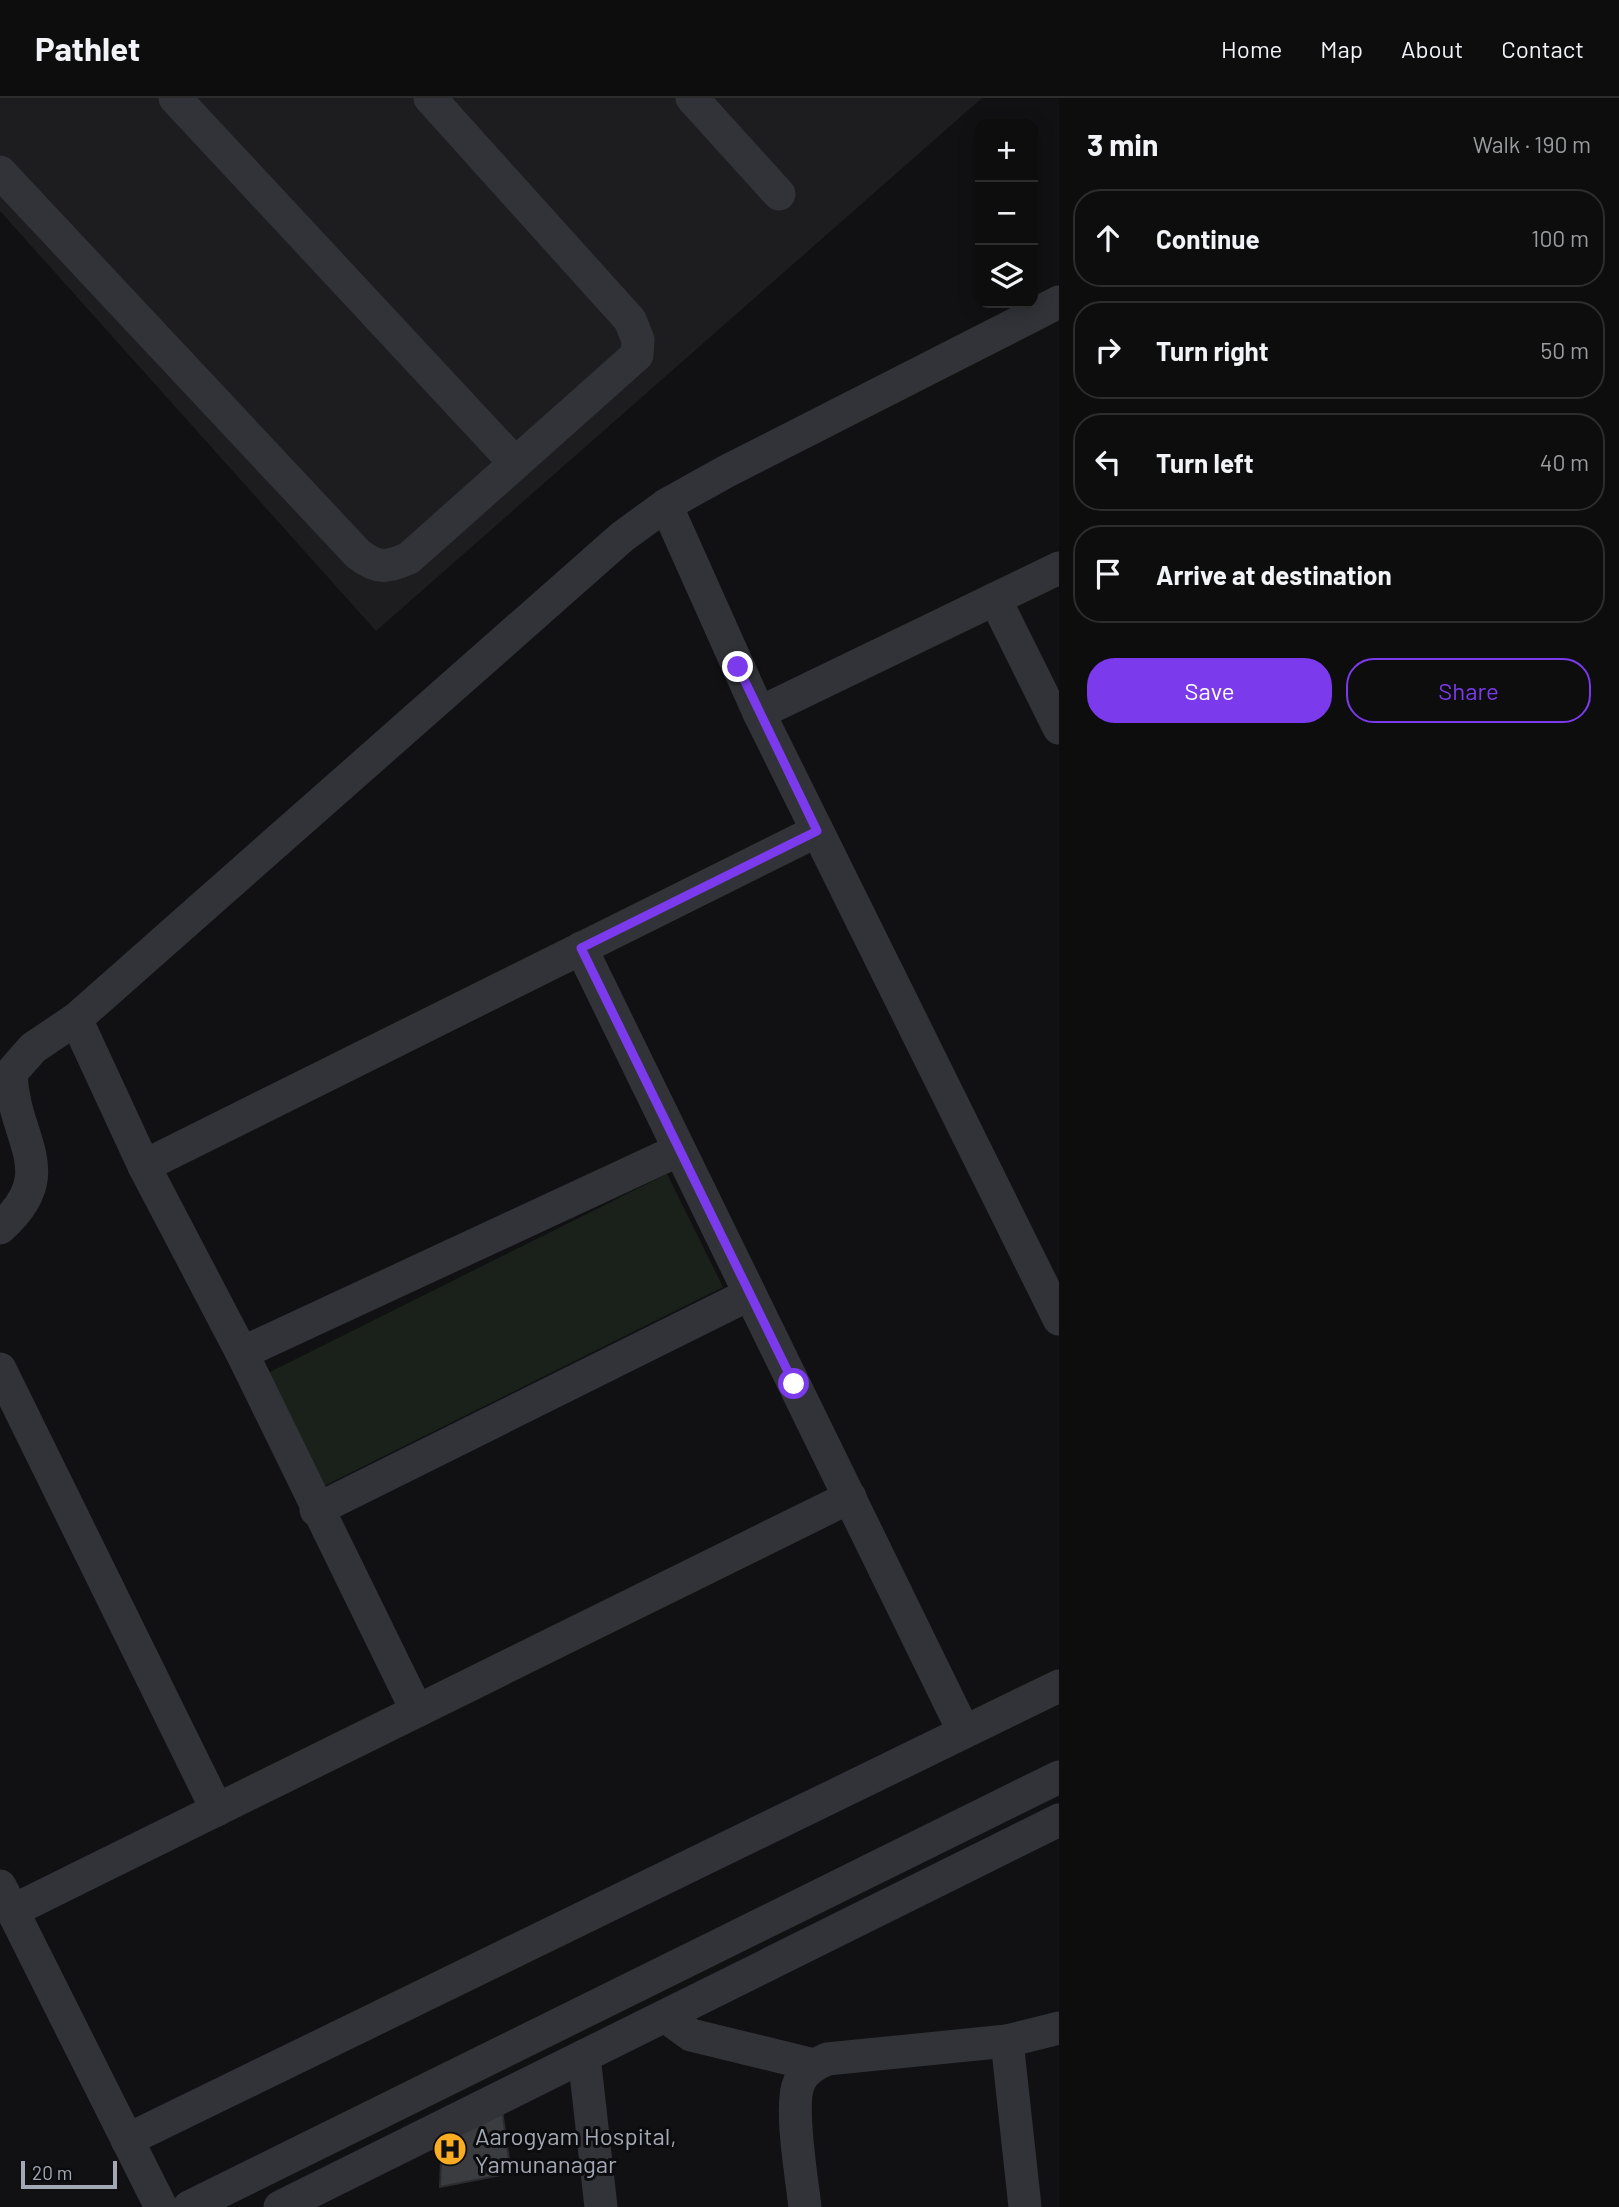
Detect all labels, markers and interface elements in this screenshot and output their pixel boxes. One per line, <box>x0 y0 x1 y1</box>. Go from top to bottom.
text: Pathlet <box>35 28 140 68</box>
text: Home <box>1221 34 1282 63</box>
text: Map <box>1320 34 1363 63</box>
text: About <box>1401 34 1463 63</box>
text: Contact <box>1501 34 1584 63</box>
map controls <box>975 119 1038 308</box>
button: + <box>975 119 1038 182</box>
text: 3 min <box>1087 126 1158 162</box>
text: Walk · 190 m <box>1473 130 1591 158</box>
button: − <box>975 182 1038 245</box>
icon: ahead <box>1089 219 1127 257</box>
text: Continue <box>1156 223 1260 254</box>
text: 100 m <box>1531 224 1589 252</box>
button: layers <box>975 245 1038 308</box>
icon: right <box>1089 331 1127 369</box>
text: Turn right <box>1156 335 1269 366</box>
text: 50 m <box>1541 336 1589 364</box>
icon: left <box>1089 443 1127 481</box>
text: Turn left <box>1156 447 1254 478</box>
text: 40 m <box>1540 448 1589 476</box>
icon: arrive <box>1089 555 1127 593</box>
text: Arrive at destination <box>1156 559 1392 590</box>
route end <box>722 651 753 682</box>
button: Save <box>1087 658 1332 723</box>
button: Share <box>1346 658 1591 723</box>
route start <box>778 1368 809 1399</box>
place label: Aarogyam Hospital, Yamunanagar <box>475 2121 677 2178</box>
hospital icon: Aarogyam Hospital, Yamunanagar <box>431 2130 469 2168</box>
scale bar <box>21 2158 117 2190</box>
text: 20 m <box>32 2161 72 2184</box>

